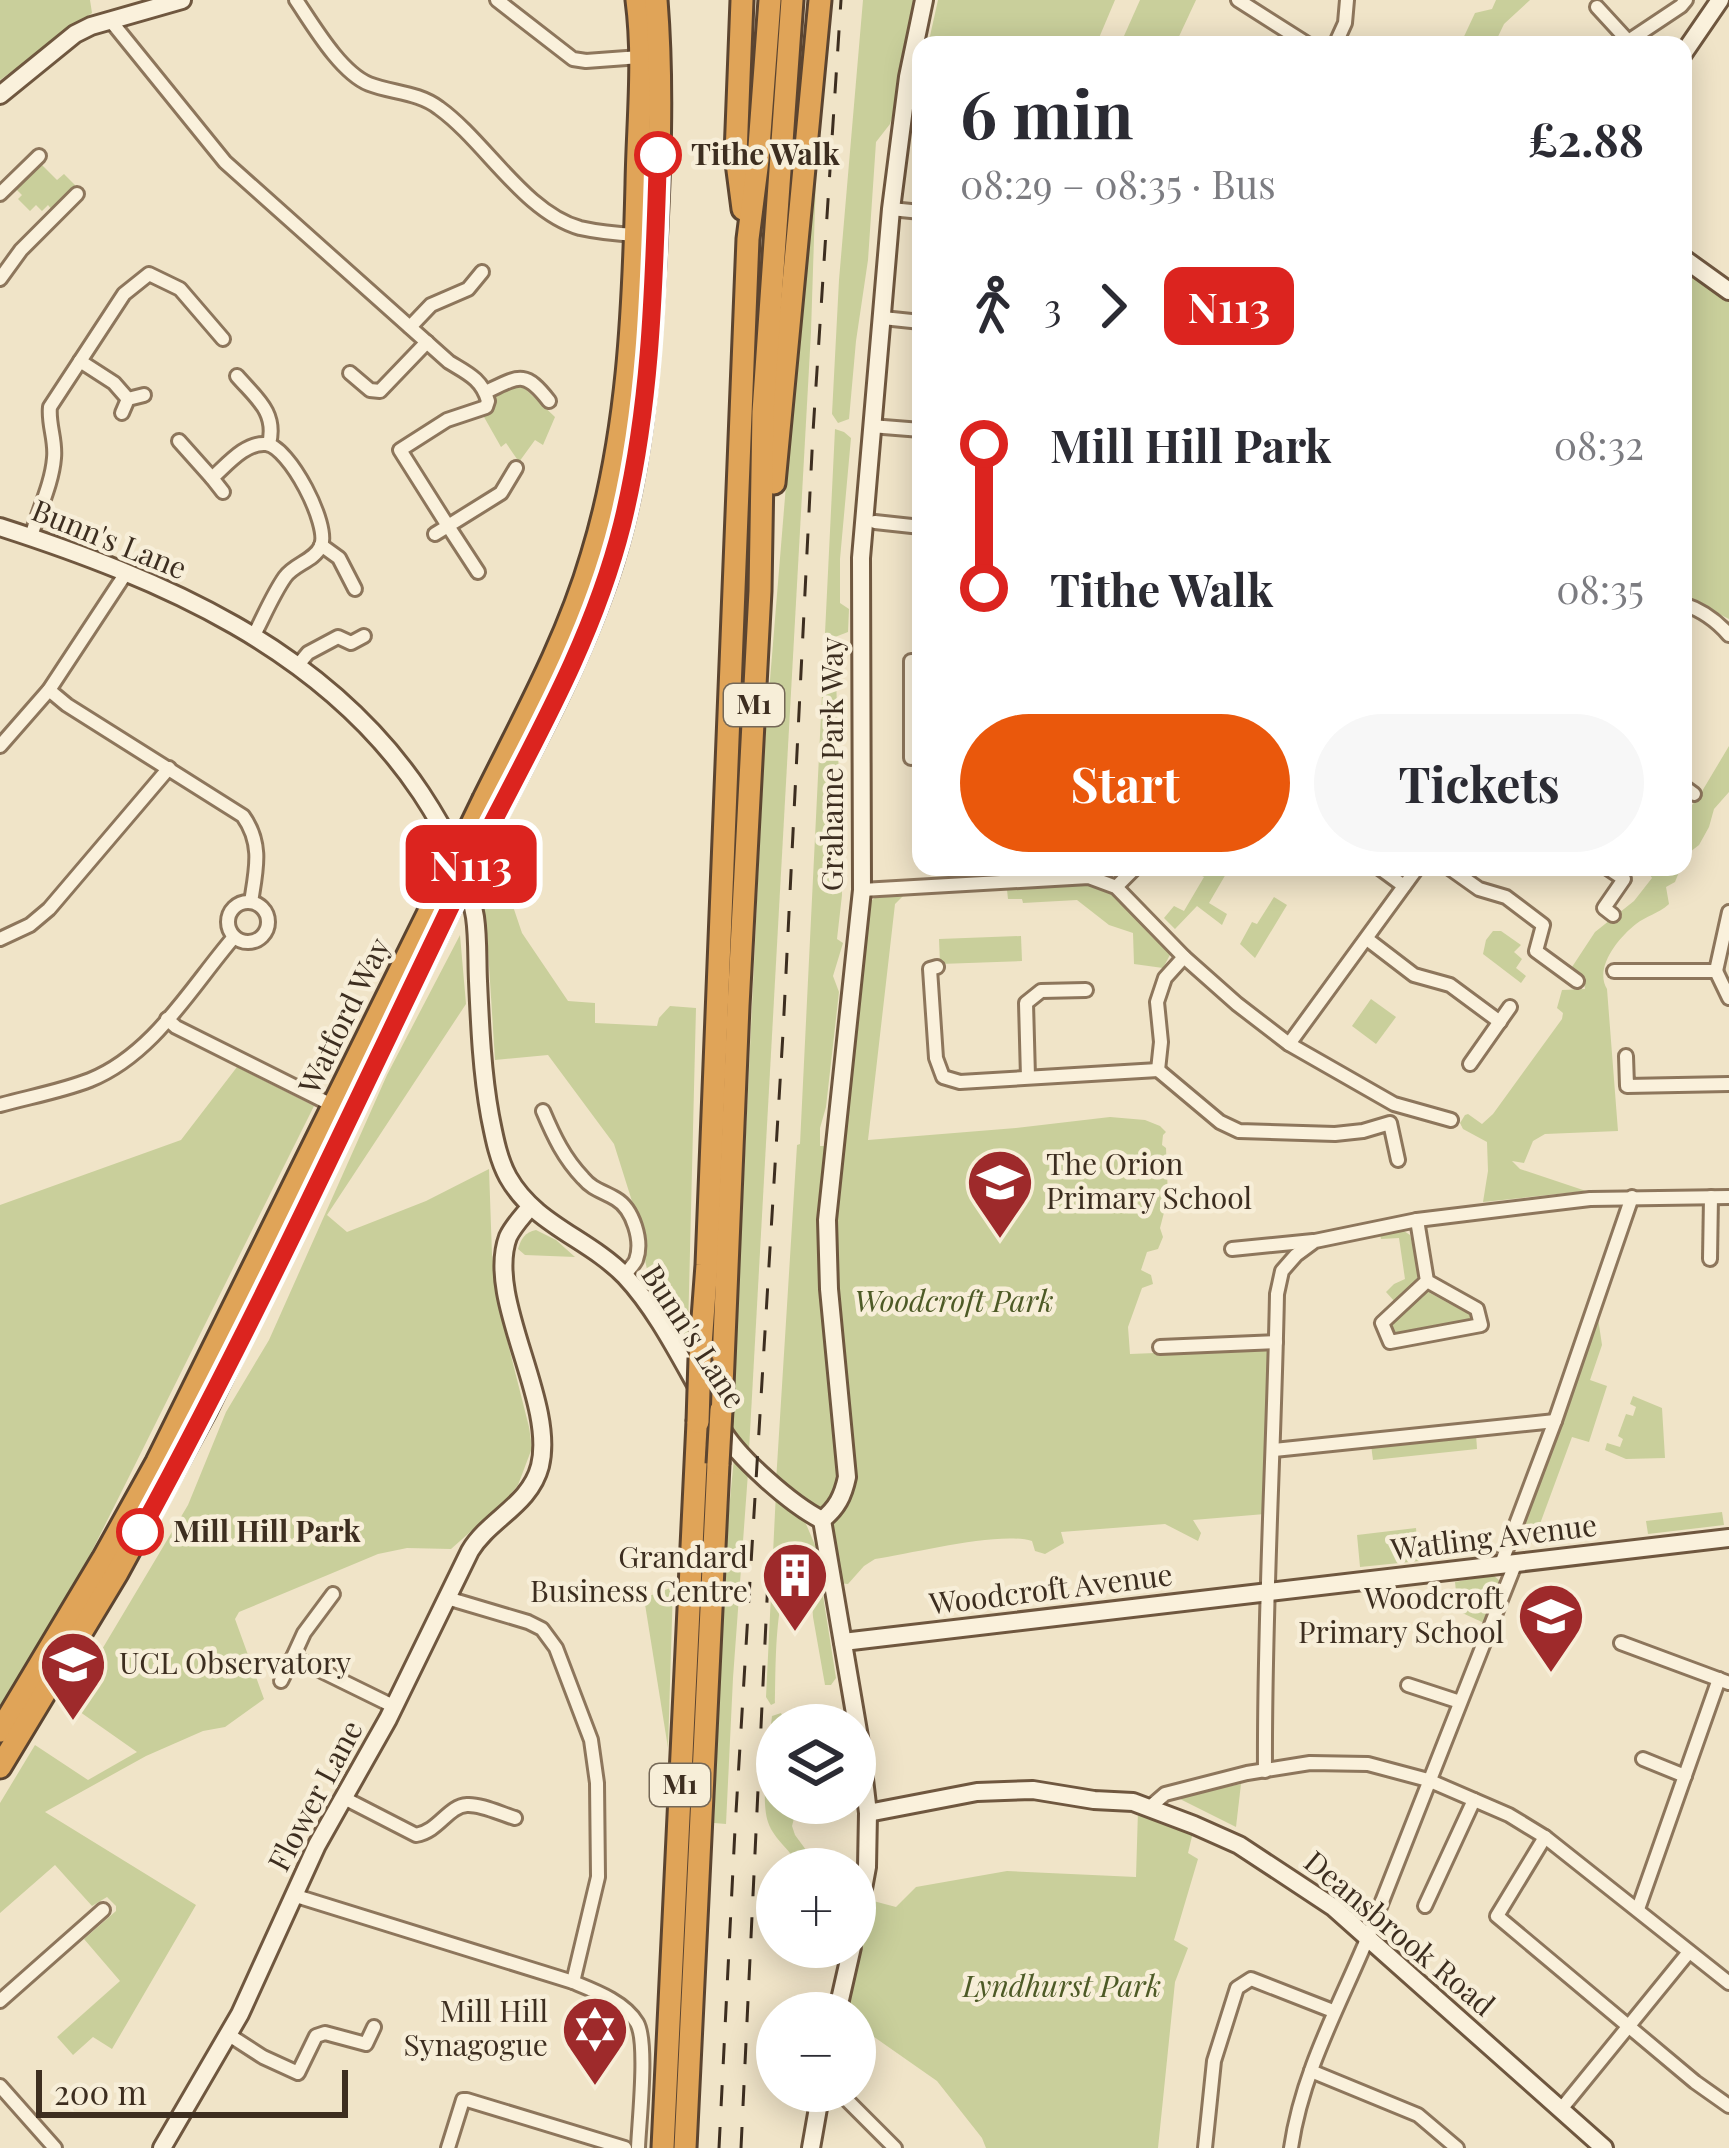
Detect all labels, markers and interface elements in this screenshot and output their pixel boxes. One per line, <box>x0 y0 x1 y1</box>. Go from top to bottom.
text: 6 min <box>960 68 1133 156</box>
text: £2.88 <box>1528 108 1644 168</box>
marker: Tithe Walk <box>636 133 680 177</box>
place label: Tithe Walk <box>691 133 840 173</box>
text: 08:29 – 08:35 · Bus <box>960 157 1276 209</box>
icon: walk <box>960 273 1026 339</box>
icon: forward <box>1080 273 1146 339</box>
text: N113 <box>1188 278 1270 334</box>
text: 3 <box>1044 280 1062 332</box>
text: Mill Hill Park <box>1050 414 1331 474</box>
text: 08:32 <box>1554 418 1644 470</box>
street label: Bunn's Lane <box>26 489 193 587</box>
text: Tithe Walk <box>1050 558 1273 618</box>
text: 08:35 <box>1556 562 1644 614</box>
street label: Grahame Park Way <box>811 637 851 891</box>
road number: M1 <box>724 684 784 726</box>
button: Start <box>960 714 1290 852</box>
button: Tickets <box>1314 714 1644 852</box>
line badge: N113 <box>387 825 555 903</box>
text: N113 <box>430 836 512 892</box>
street label: Watford Way <box>288 930 398 1101</box>
place label: The Orion Primary School <box>1046 1143 1252 1217</box>
school or university icon: The Orion Primary School <box>965 1147 1035 1241</box>
street label: Bunn's Lane <box>633 1256 756 1415</box>
park label: Woodcroft Park <box>854 1280 1054 1320</box>
street label: Watling Avenue <box>1387 1504 1599 1569</box>
marker: Mill Hill Park <box>118 1510 162 1554</box>
place label: Mill Hill Park <box>173 1510 361 1550</box>
place label: Grandard Business Centre <box>530 1536 748 1610</box>
building icon: Grandard Business Centre <box>760 1540 830 1634</box>
street label: Woodcroft Avenue <box>926 1553 1175 1623</box>
place label: Woodcroft Primary School <box>1298 1577 1504 1651</box>
school or university icon: Woodcroft Primary School <box>1516 1581 1586 1675</box>
school or university icon: UCL Observatory <box>38 1629 108 1723</box>
place label: UCL Observatory <box>119 1642 351 1682</box>
map controls <box>756 1704 876 2112</box>
button: layers <box>756 1704 876 1824</box>
street label: Flower Lane <box>258 1713 371 1877</box>
road number: M1 <box>650 1764 710 1806</box>
street label: Deansbrook Road <box>1297 1841 1504 2024</box>
button: + <box>756 1848 876 1968</box>
park label: Lyndhurst Park <box>961 1965 1161 2005</box>
place label: Mill Hill Synagogue <box>403 1990 548 2064</box>
button: − <box>756 1992 876 2112</box>
synagogue icon: Mill Hill Synagogue <box>560 1994 630 2088</box>
scale bar <box>36 2064 348 2117</box>
text: 200 m <box>54 2069 147 2113</box>

